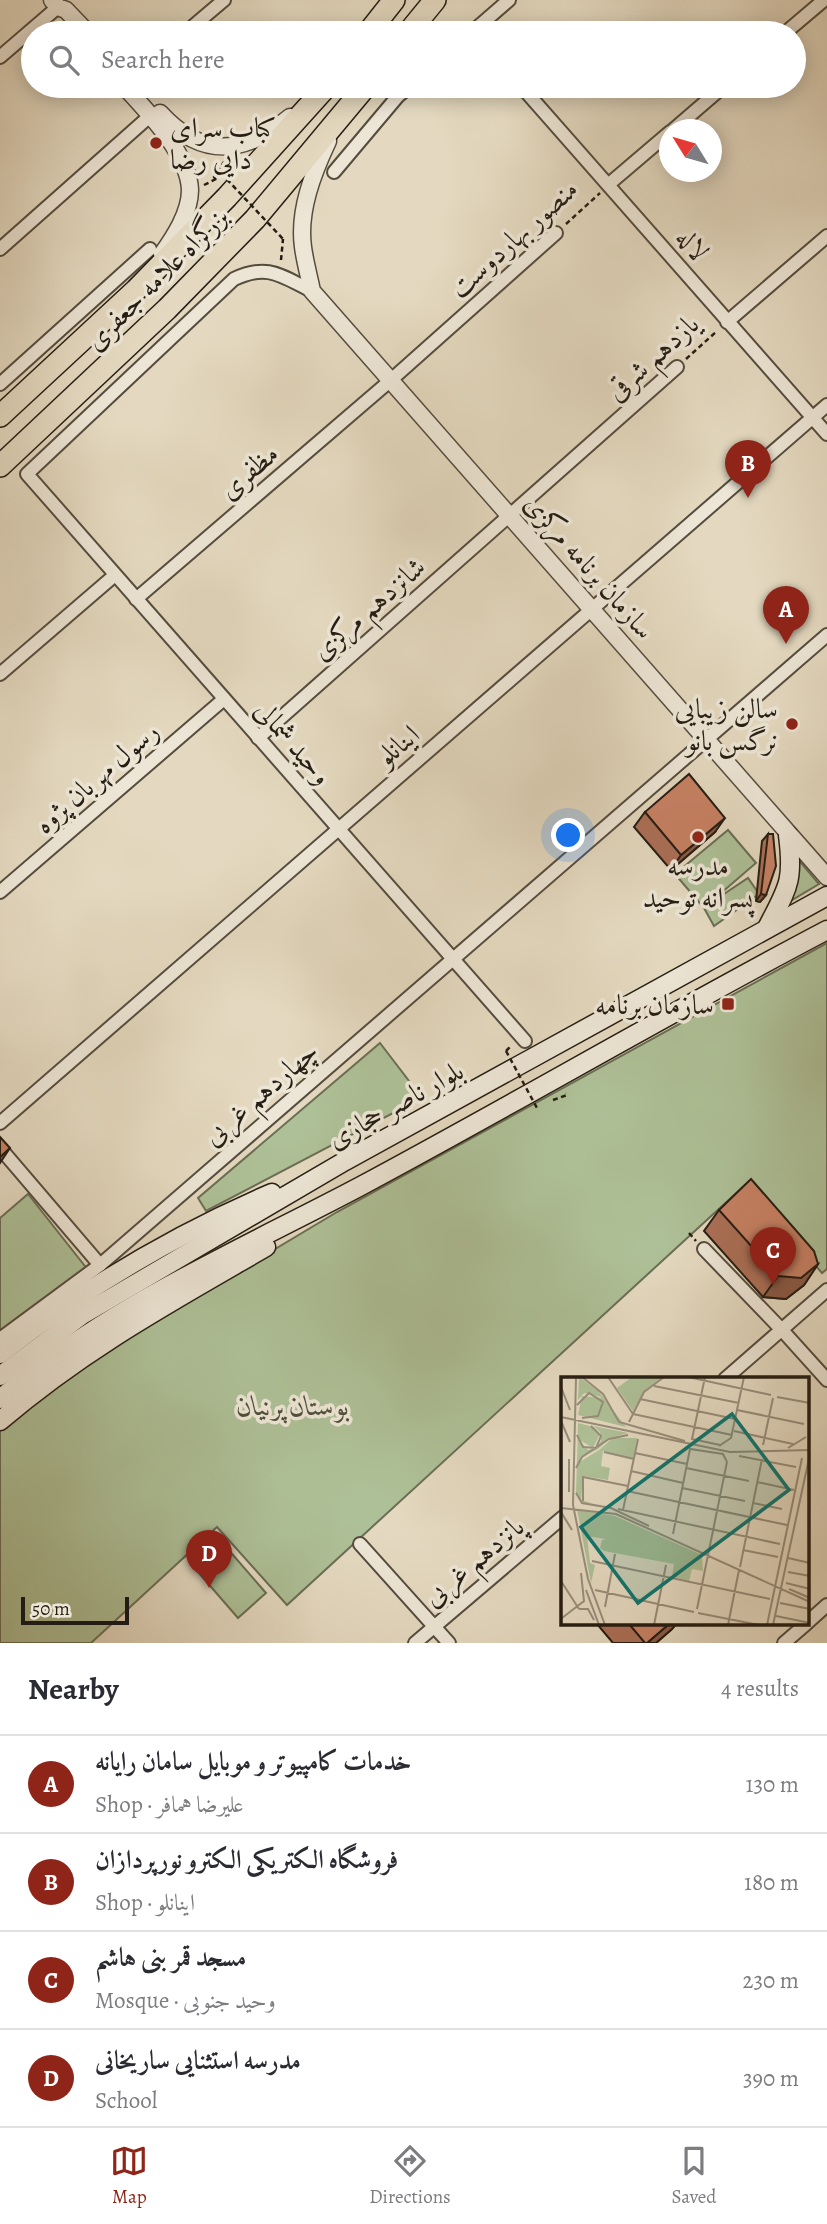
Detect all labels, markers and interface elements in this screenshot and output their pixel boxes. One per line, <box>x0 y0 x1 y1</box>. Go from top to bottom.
search box <box>21 21 806 98</box>
icon: search <box>45 41 83 79</box>
text: Search here <box>101 42 225 77</box>
place label: کباب سرای دایی رضا <box>170 109 276 179</box>
north arrow <box>659 119 722 182</box>
marker: کباب سرای دایی رضا <box>148 135 164 151</box>
street label: منصور بهاردوست <box>441 171 586 307</box>
street label: بزرگراه علامه جعفری <box>76 198 237 359</box>
street label: لاله <box>667 220 717 270</box>
street label: یازدهم شرقی <box>598 305 713 415</box>
street label: مظفری <box>211 435 287 508</box>
pin: B <box>725 440 771 498</box>
street label: سازمان برنامه مرکزی <box>515 486 663 648</box>
street label: شانزدهم مرکزی <box>303 549 439 674</box>
pin: A <box>763 586 809 644</box>
place label: سالن زیبایی نرگس بانو <box>675 690 778 760</box>
street label: وحید شمالی <box>246 692 341 793</box>
street label: رسول مهربان پژوه <box>26 713 167 843</box>
street label: اینانلو <box>365 716 428 777</box>
marker: سالن زیبایی نرگس بانو <box>784 716 800 732</box>
your location <box>551 818 585 852</box>
marker: مدرسه پسرانه توحید <box>690 829 706 845</box>
place label: مدرسه پسرانه توحید <box>643 847 755 918</box>
place label: سازمان برنامه <box>595 986 714 1024</box>
marker: سازمان برنامه <box>720 996 736 1012</box>
street label: چهاردهم غربی <box>195 1033 331 1160</box>
street label: بلوار ناصر حجازی <box>320 1052 471 1158</box>
pin: C <box>750 1227 796 1285</box>
inset map <box>561 1377 810 1626</box>
park label: بوستان پرنیان <box>237 1387 349 1425</box>
street label: پانزدهم غربی <box>415 1507 538 1621</box>
pin: D <box>186 1530 232 1588</box>
scale bar <box>21 1594 130 1626</box>
text: 50 m <box>32 1596 70 1622</box>
text: Nearby <box>28 1669 119 1709</box>
text: 4 results <box>721 1673 799 1704</box>
text: خدمات کامپیوتر و موبایل سامان رایانه <box>95 1744 411 1779</box>
text: A <box>44 1769 58 1800</box>
text: 130 m <box>746 1769 799 1800</box>
text: Shop · علیرضا همافر <box>95 1789 244 1820</box>
text: فروشگاه الکتریکی الکترو نورپردازان <box>95 1842 398 1877</box>
text: B <box>44 1867 58 1898</box>
text: 180 m <box>744 1867 799 1898</box>
text: Shop · اینانلو <box>95 1887 195 1918</box>
text: مسجد قمر بنی هاشم <box>95 1940 246 1975</box>
text: C <box>44 1965 58 1996</box>
text: 230 m <box>743 1965 799 1996</box>
text: Mosque · وحید جنوبی <box>95 1985 276 2016</box>
text: مدرسه استثنایی ساریخانی <box>95 2043 301 2078</box>
text: D <box>43 2063 59 2094</box>
text: 390 m <box>743 2063 799 2094</box>
text: School <box>95 2085 157 2116</box>
tab: Map <box>110 2142 148 2210</box>
tab: Directions <box>369 2142 451 2210</box>
tab: Saved <box>672 2142 717 2210</box>

